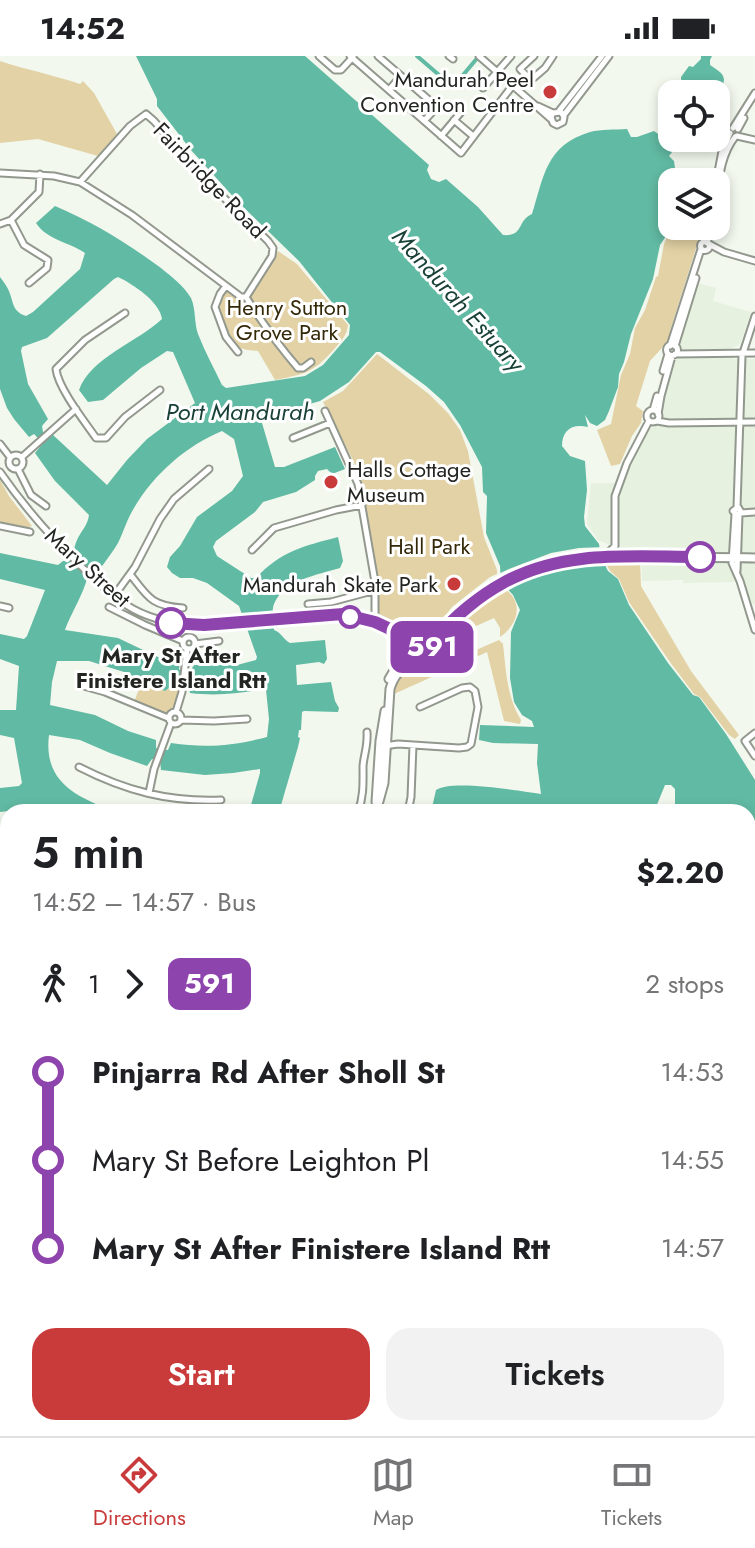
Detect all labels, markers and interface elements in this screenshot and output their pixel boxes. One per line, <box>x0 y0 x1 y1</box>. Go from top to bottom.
text: 14:52 <box>40 7 125 50</box>
place label: Mandurah Peel Convention Centre <box>360 63 534 120</box>
map controls <box>658 80 730 240</box>
button: locate <box>658 80 730 152</box>
marker: Mandurah Peel Convention Centre <box>541 83 559 101</box>
street label: Fairbridge Road <box>146 115 274 245</box>
button: layers <box>658 168 730 240</box>
water label: Mandurah Estuary <box>384 220 534 381</box>
park label: Henry Sutton Grove Park <box>227 291 347 348</box>
water label: Port Mandurah <box>166 394 314 429</box>
place label: Halls Cottage Museum <box>347 453 471 510</box>
marker: Halls Cottage Museum <box>322 473 340 491</box>
street label: Mary Street <box>38 520 138 615</box>
park label: Hall Park <box>388 530 470 562</box>
unlabelled marker <box>685 542 715 572</box>
place label: Mandurah Skate Park <box>243 568 438 600</box>
marker: Mandurah Skate Park <box>445 575 463 593</box>
unlabelled marker <box>339 606 361 628</box>
marker: Mary St After Finistere Island Rtt <box>156 608 186 638</box>
line badge: 591 <box>386 621 478 673</box>
text: 591 <box>406 626 458 667</box>
place label: Mary St After Finistere Island Rtt <box>76 639 266 696</box>
text: 5 min <box>32 821 145 885</box>
text: $2.20 <box>636 851 724 894</box>
text: 14:52 – 14:57 · Bus <box>32 883 256 921</box>
icon: walk <box>32 962 76 1006</box>
icon: forward <box>112 962 156 1006</box>
text: 591 <box>184 963 235 1004</box>
text: 1 <box>88 965 100 1003</box>
text: 2 stops <box>645 965 724 1003</box>
text: Pinjarra Rd After Sholl St <box>92 1051 445 1094</box>
text: 14:53 <box>660 1053 724 1091</box>
text: Mary St Before Leighton Pl <box>92 1139 429 1182</box>
text: 14:55 <box>660 1141 724 1179</box>
text: Mary St After Finistere Island Rtt <box>92 1227 550 1270</box>
text: 14:57 <box>661 1229 724 1267</box>
button: Start <box>32 1328 370 1420</box>
button: Tickets <box>386 1328 724 1420</box>
tab: Directions <box>93 1453 186 1533</box>
tab: Map <box>371 1453 415 1533</box>
tab: Tickets <box>601 1453 662 1533</box>

